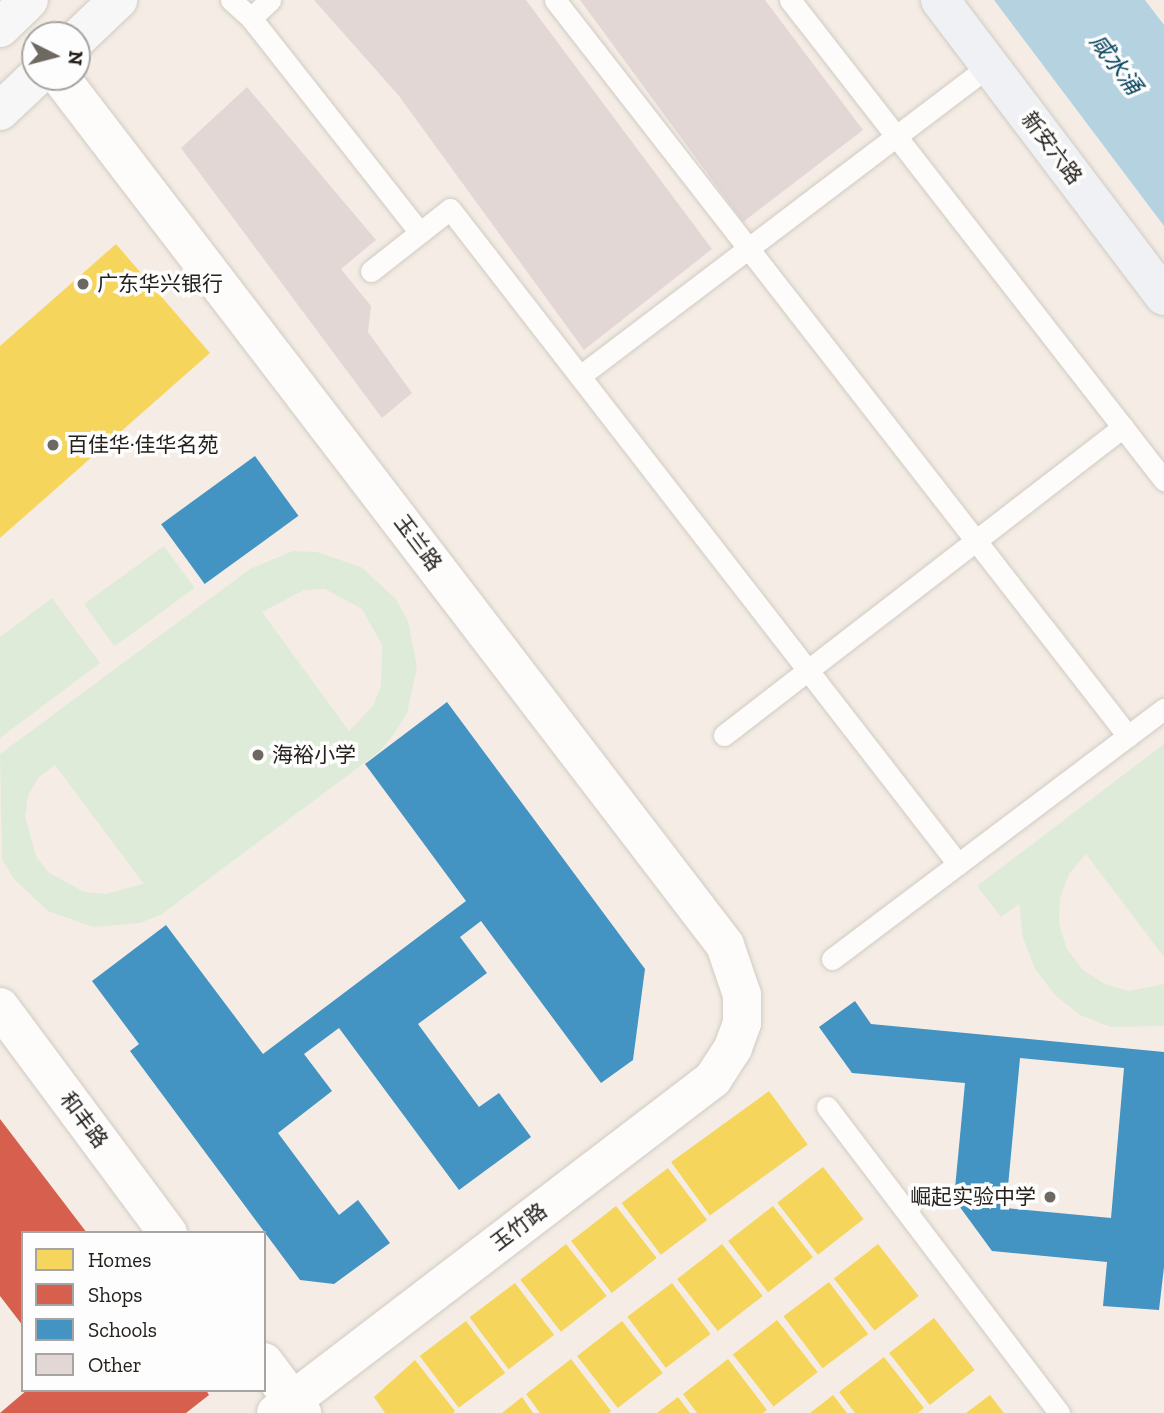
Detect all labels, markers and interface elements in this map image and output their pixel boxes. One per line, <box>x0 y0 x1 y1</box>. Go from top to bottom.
north arrow <box>21 21 91 91</box>
water label: 咸水涌 <box>1084 28 1148 100</box>
text: N <box>63 50 88 66</box>
street label: 新安六路 <box>1017 107 1087 189</box>
place label: 广东华兴银行 <box>97 271 223 297</box>
marker: 广东华兴银行 <box>75 276 91 292</box>
place label: 百佳华·佳华名苑 <box>67 432 219 458</box>
marker: 百佳华·佳华名苑 <box>45 437 61 453</box>
street label: 玉兰路 <box>389 510 447 576</box>
place label: 海裕小学 <box>272 742 356 768</box>
marker: 海裕小学 <box>250 747 266 763</box>
street label: 和丰路 <box>55 1087 113 1153</box>
place label: 崛起实验中学 <box>910 1184 1036 1210</box>
marker: 崛起实验中学 <box>1042 1189 1058 1205</box>
street label: 玉竹路 <box>486 1198 552 1256</box>
legend <box>21 1231 266 1392</box>
text: Homes <box>88 1247 151 1272</box>
text: Shops <box>88 1282 142 1307</box>
text: Schools <box>88 1317 157 1342</box>
text: Other <box>88 1352 142 1377</box>

